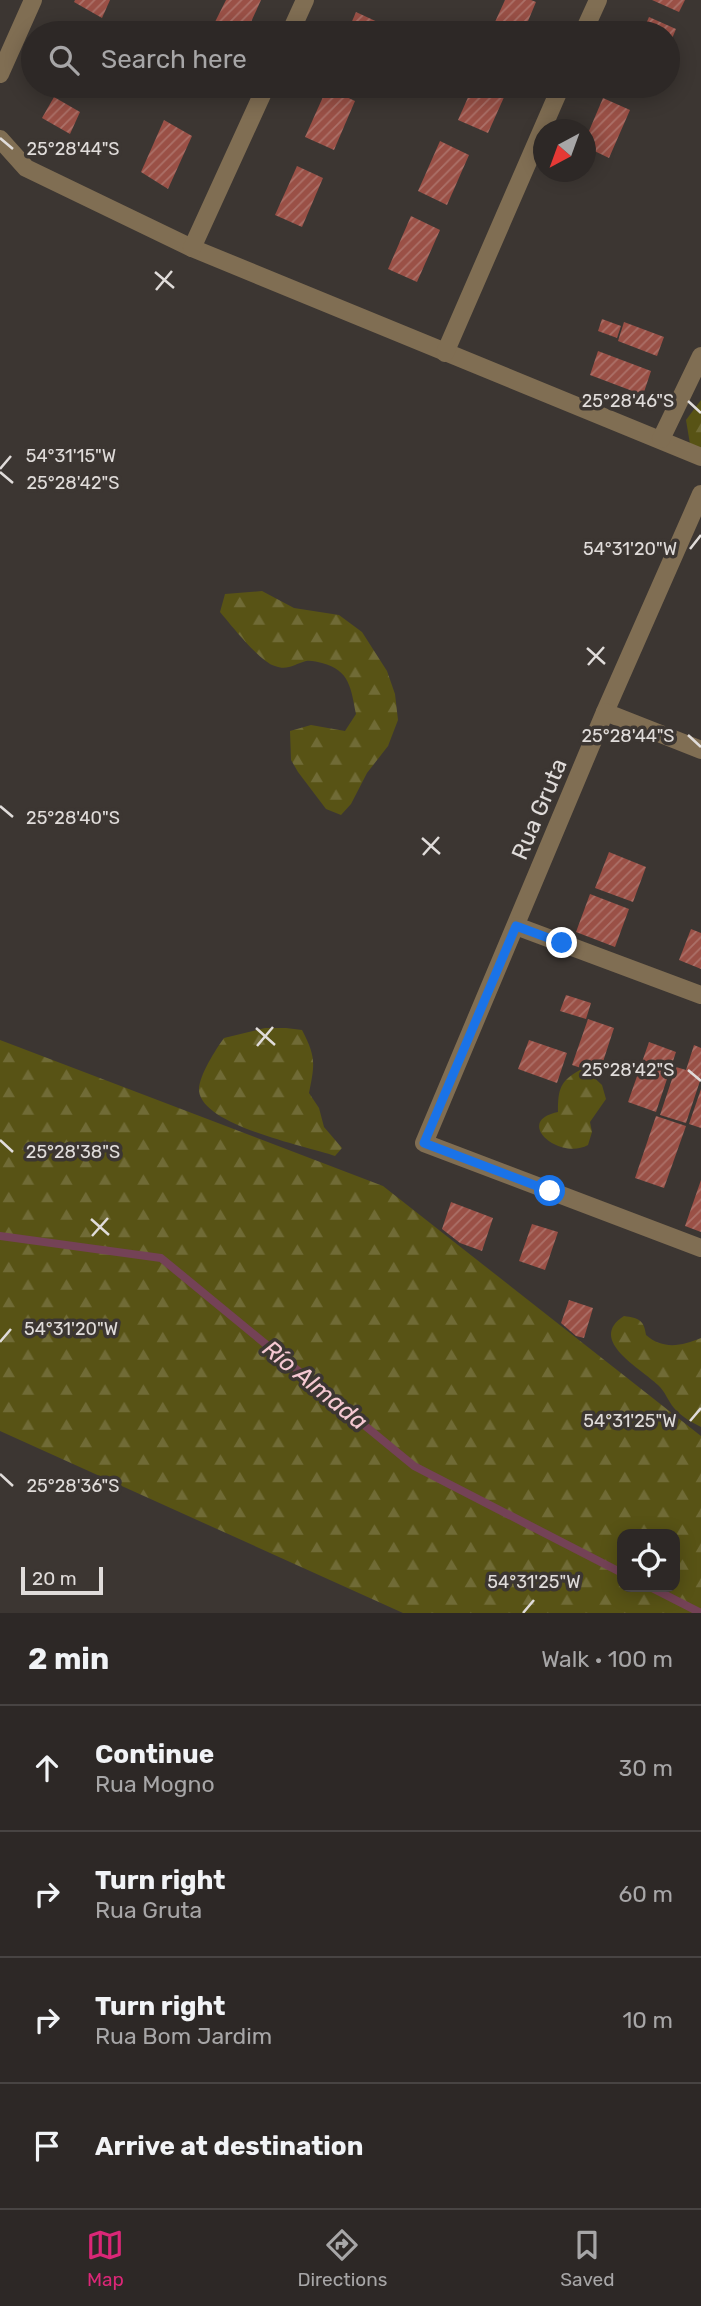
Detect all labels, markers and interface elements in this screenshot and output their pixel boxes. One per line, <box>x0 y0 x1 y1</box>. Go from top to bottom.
search box <box>21 21 680 98</box>
icon: search <box>45 41 83 79</box>
text: Search here <box>101 44 247 75</box>
north arrow <box>533 119 596 182</box>
text: 25°28'44"S <box>26 138 120 160</box>
text: 25°28'46"S <box>582 390 674 412</box>
text: 54°31'15"W <box>26 445 116 467</box>
text: 25°28'42"S <box>27 472 119 494</box>
text: 54°31'20"W <box>583 538 677 560</box>
text: 25°28'44"S <box>581 725 675 747</box>
street label: Rua Gruta <box>505 754 573 864</box>
text: 25°28'40"S <box>26 807 120 829</box>
route end <box>546 927 577 958</box>
text: 25°28'42"S <box>582 1059 674 1081</box>
text: 25°28'38"S <box>26 1141 120 1163</box>
route start <box>534 1175 565 1206</box>
text: 54°31'20"W <box>24 1318 118 1340</box>
water label: Río Almada <box>257 1334 373 1436</box>
text: 54°31'25"W <box>583 1410 677 1432</box>
text: 25°28'36"S <box>26 1475 120 1497</box>
map controls <box>617 1529 680 1592</box>
button: locate <box>617 1529 680 1592</box>
scale bar <box>21 1564 103 1596</box>
text: 20 m <box>32 1567 77 1590</box>
text: 54°31'25"W <box>487 1571 581 1593</box>
text: 2 min <box>28 1641 109 1677</box>
text: Walk · 100 m <box>541 1645 673 1673</box>
text: Continue <box>95 1739 214 1770</box>
icon: ahead <box>28 1749 66 1787</box>
text: 30 m <box>618 1754 673 1782</box>
text: Rua Mogno <box>95 1770 215 1798</box>
text: Turn right <box>95 1865 225 1896</box>
icon: right <box>28 1875 66 1913</box>
text: 60 m <box>618 1880 673 1908</box>
text: Rua Gruta <box>95 1896 202 1924</box>
text: Turn right <box>95 1991 225 2022</box>
icon: right <box>28 2001 66 2039</box>
text: 10 m <box>622 2006 673 2034</box>
text: Rua Bom Jardim <box>95 2022 272 2050</box>
icon: arrive <box>28 2127 66 2165</box>
text: Arrive at destination <box>95 2131 363 2162</box>
tab: Map <box>86 2226 124 2291</box>
tab: Directions <box>297 2226 387 2291</box>
tab: Saved <box>560 2226 615 2291</box>

